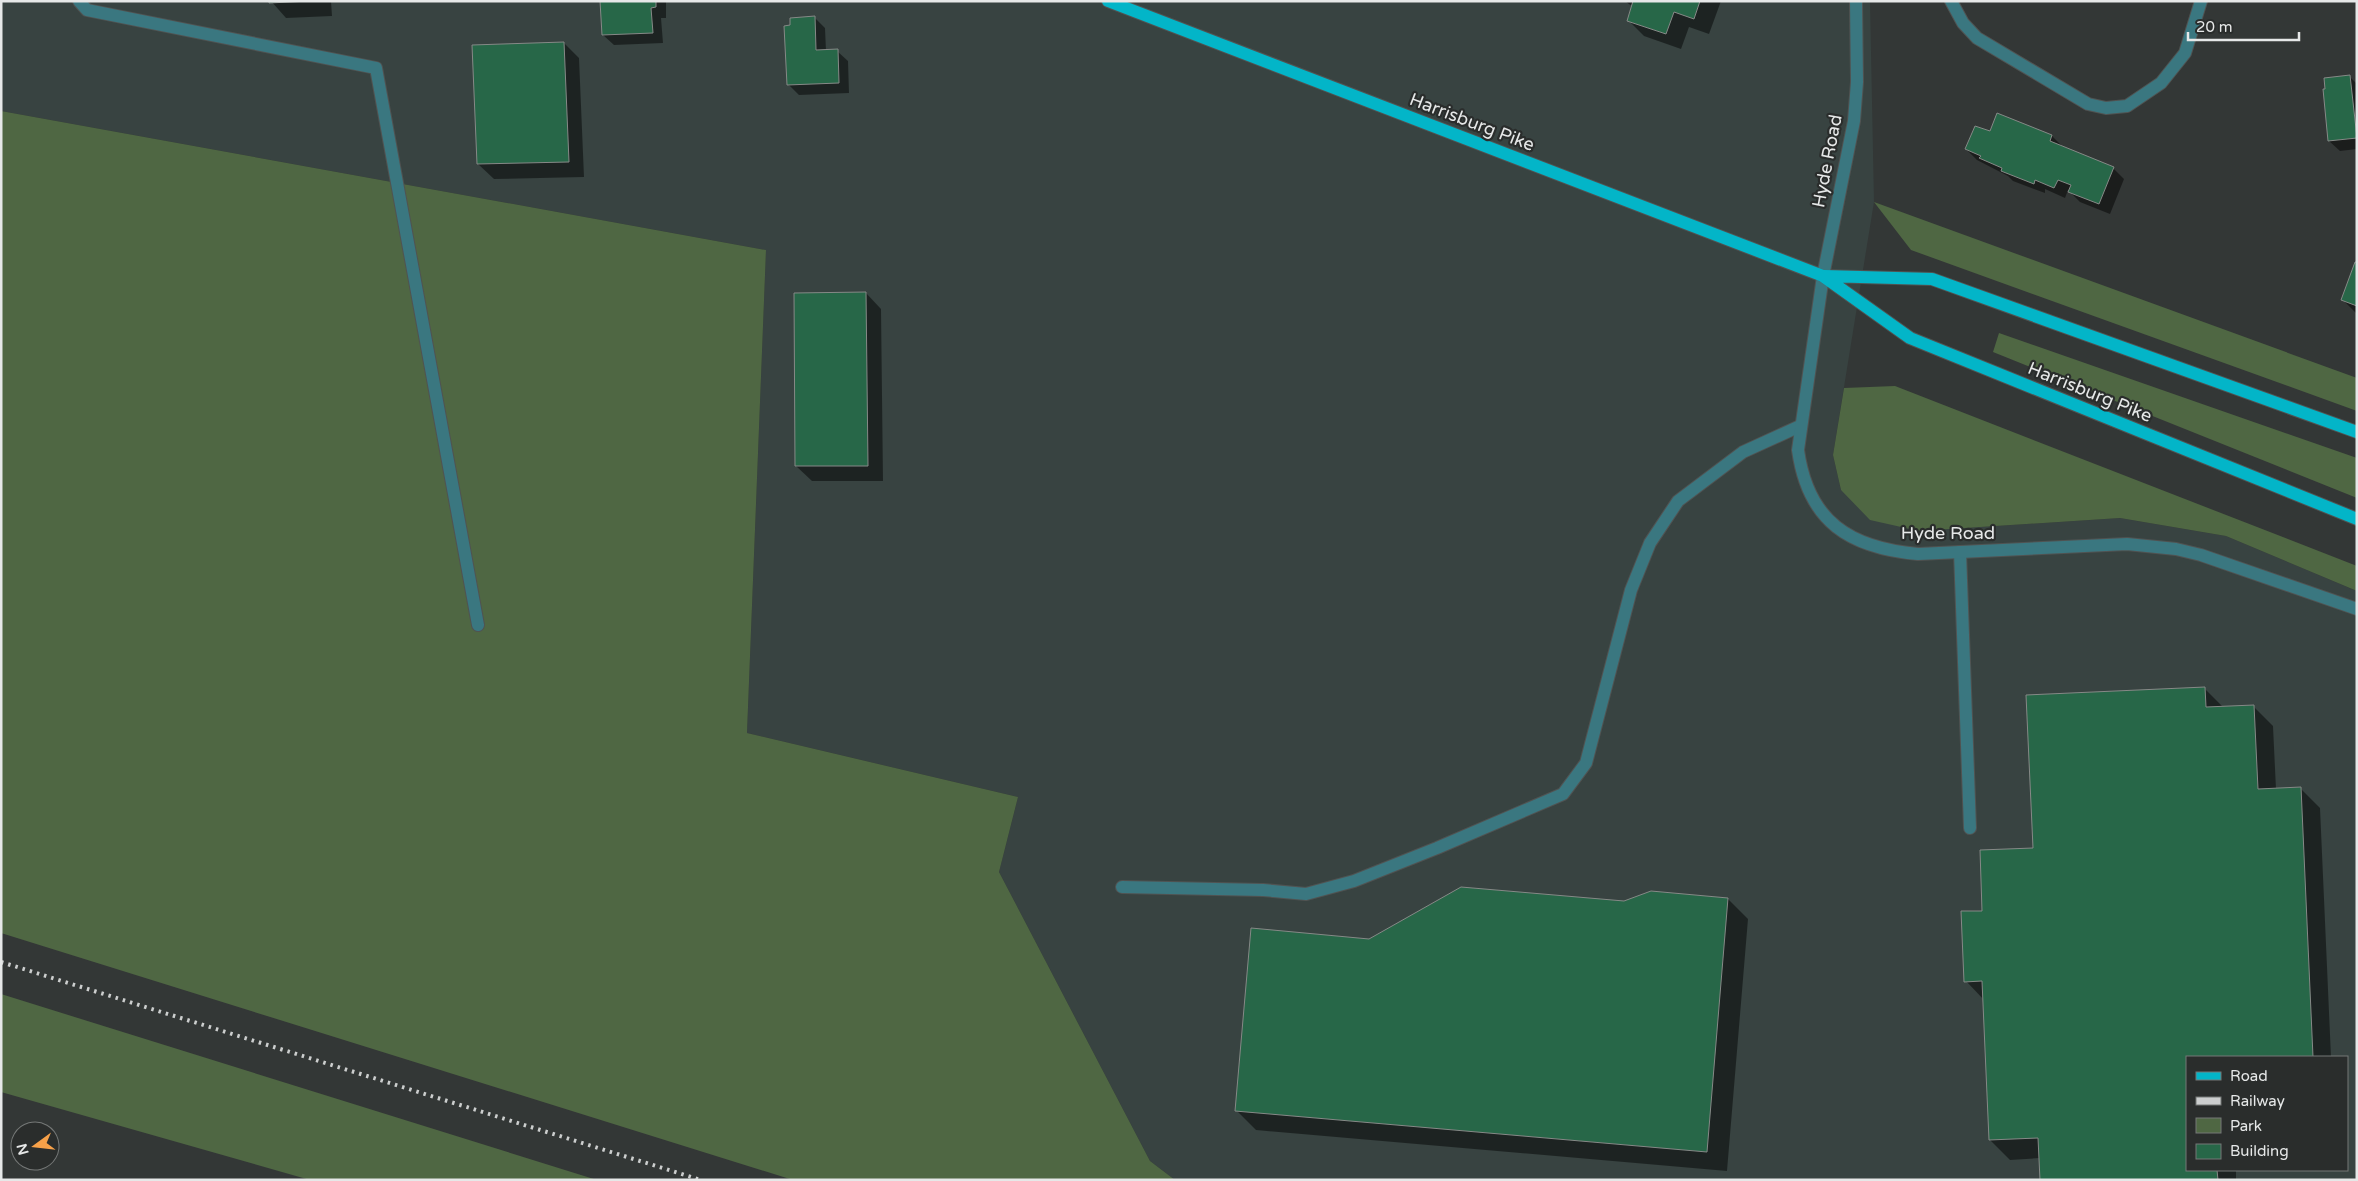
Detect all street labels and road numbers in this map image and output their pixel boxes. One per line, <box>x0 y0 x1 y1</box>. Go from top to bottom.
street label: Harrisburg Pike <box>1406 88 1538 156</box>
street label: Hyde Road <box>1807 113 1847 209</box>
street label: Harrisburg Pike <box>2025 357 2155 427</box>
street label: Hyde Road <box>1901 522 1995 544</box>

